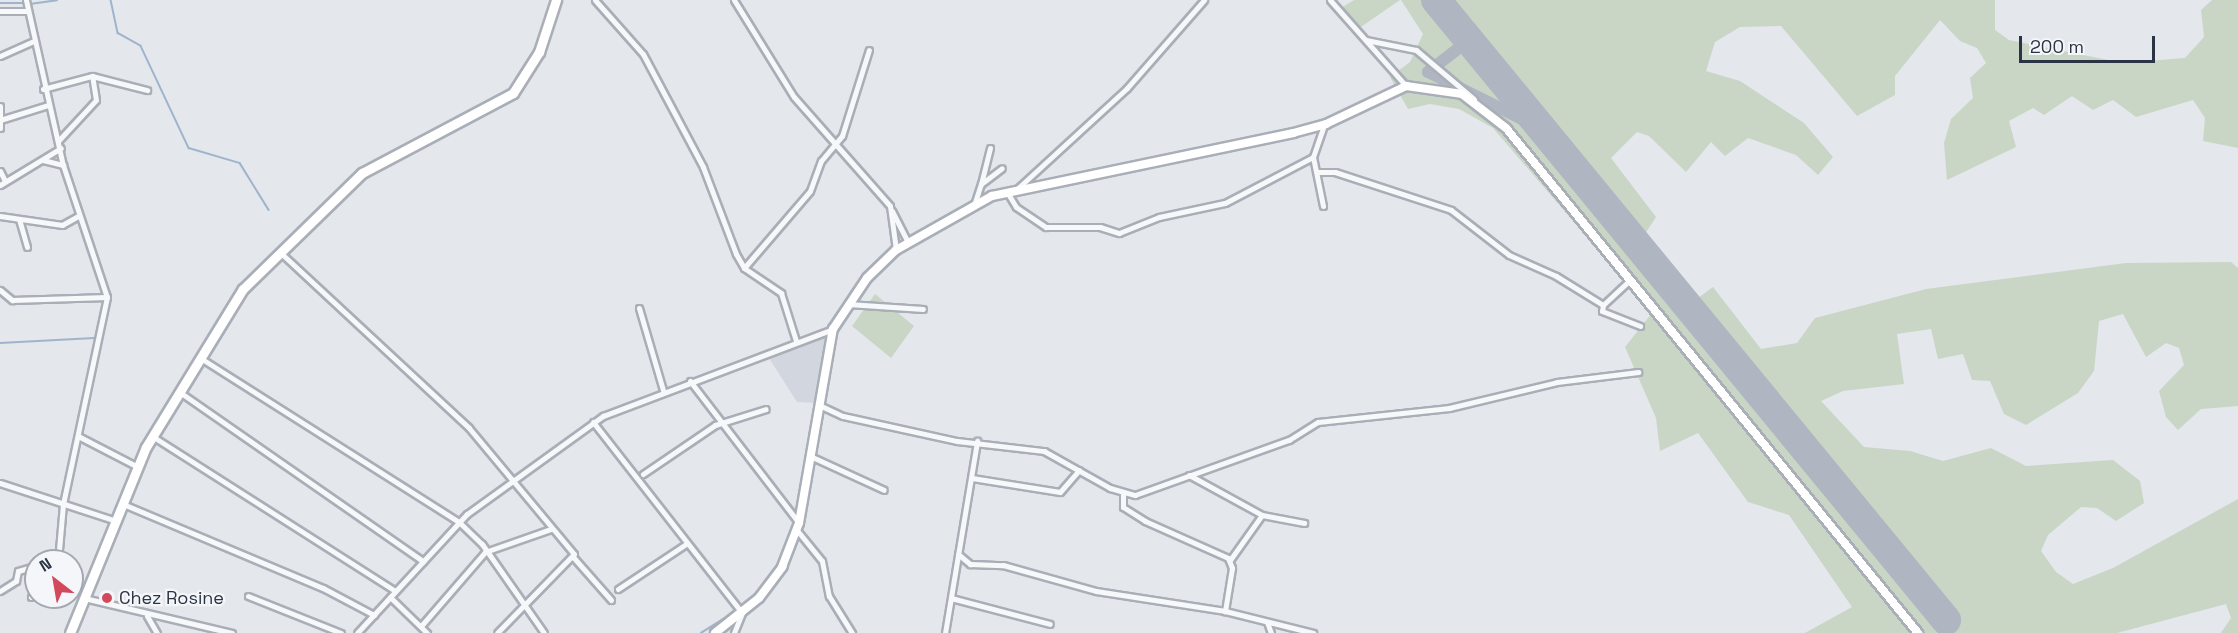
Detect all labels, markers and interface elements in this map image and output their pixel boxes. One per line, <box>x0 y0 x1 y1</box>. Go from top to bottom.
scale bar <box>2022 24 2158 62</box>
text: 200 m <box>2030 35 2084 58</box>
north arrow <box>24 549 84 609</box>
text: N <box>35 553 56 577</box>
place label: Chez Rosine <box>119 587 224 609</box>
marker: Chez Rosine <box>100 591 114 605</box>

